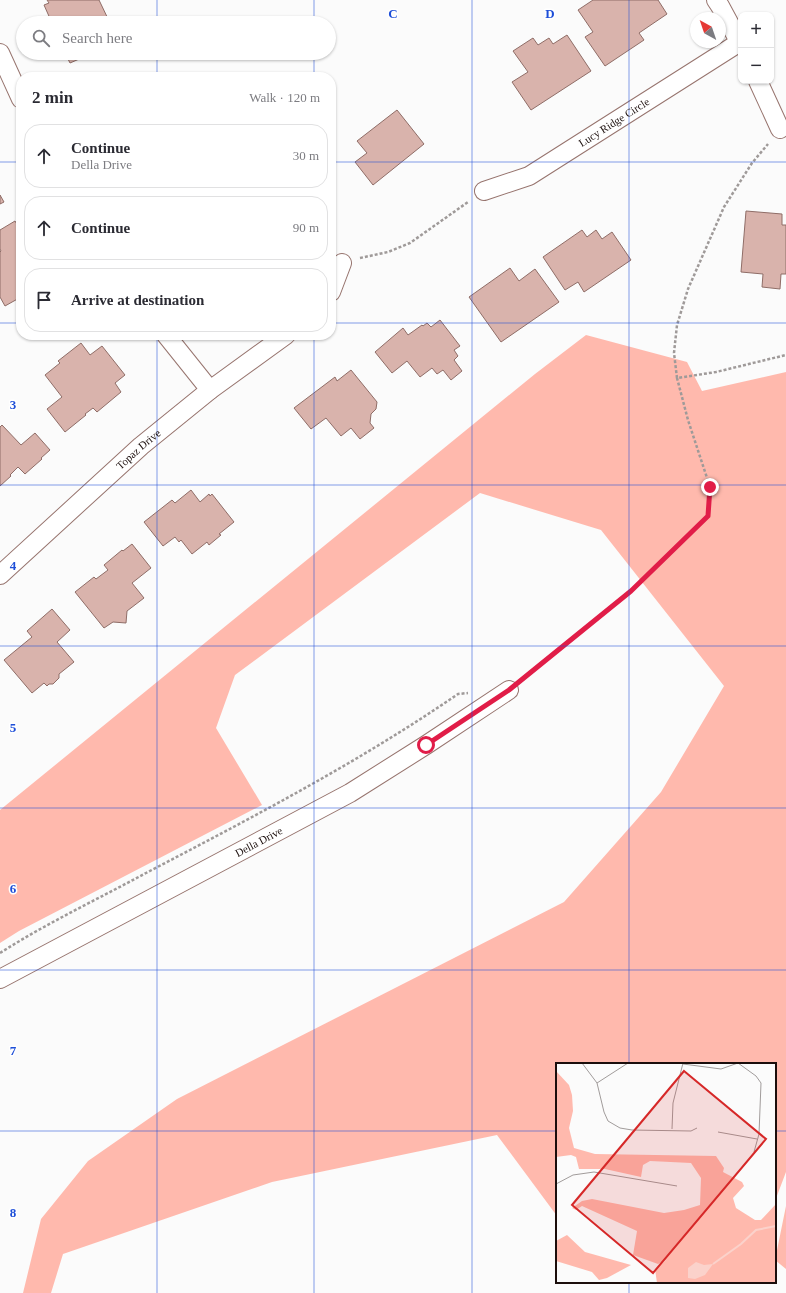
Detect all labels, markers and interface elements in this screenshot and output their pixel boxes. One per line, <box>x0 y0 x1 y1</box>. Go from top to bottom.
text: C <box>388 6 398 21</box>
text: D <box>545 6 555 21</box>
north arrow <box>690 12 726 48</box>
map controls <box>738 12 774 84</box>
button: + <box>738 12 774 48</box>
search box <box>16 16 336 60</box>
icon: search <box>30 27 52 49</box>
text: Search here <box>62 30 132 46</box>
button: − <box>738 48 774 84</box>
text: 2 min <box>32 88 73 107</box>
text: Walk · 120 m <box>249 90 320 105</box>
street label: Lucy Ridge Circle <box>576 95 652 149</box>
text: Continue <box>71 140 130 156</box>
icon: ahead <box>33 145 55 167</box>
text: 30 m <box>293 148 319 163</box>
text: Della Drive <box>71 157 132 172</box>
icon: ahead <box>33 217 55 239</box>
text: Continue <box>71 220 130 236</box>
text: 90 m <box>293 220 319 235</box>
icon: arrive <box>33 289 55 311</box>
text: Arrive at destination <box>71 292 204 308</box>
text: 3 <box>10 397 17 412</box>
street label: Topaz Drive <box>114 427 163 472</box>
route end <box>701 478 719 496</box>
text: 4 <box>10 558 17 573</box>
text: 5 <box>10 720 17 735</box>
route start <box>417 736 435 754</box>
street label: Della Drive <box>233 824 284 859</box>
text: 6 <box>10 881 17 896</box>
text: 7 <box>10 1043 17 1058</box>
inset map <box>556 1063 776 1283</box>
text: 8 <box>10 1205 17 1220</box>

